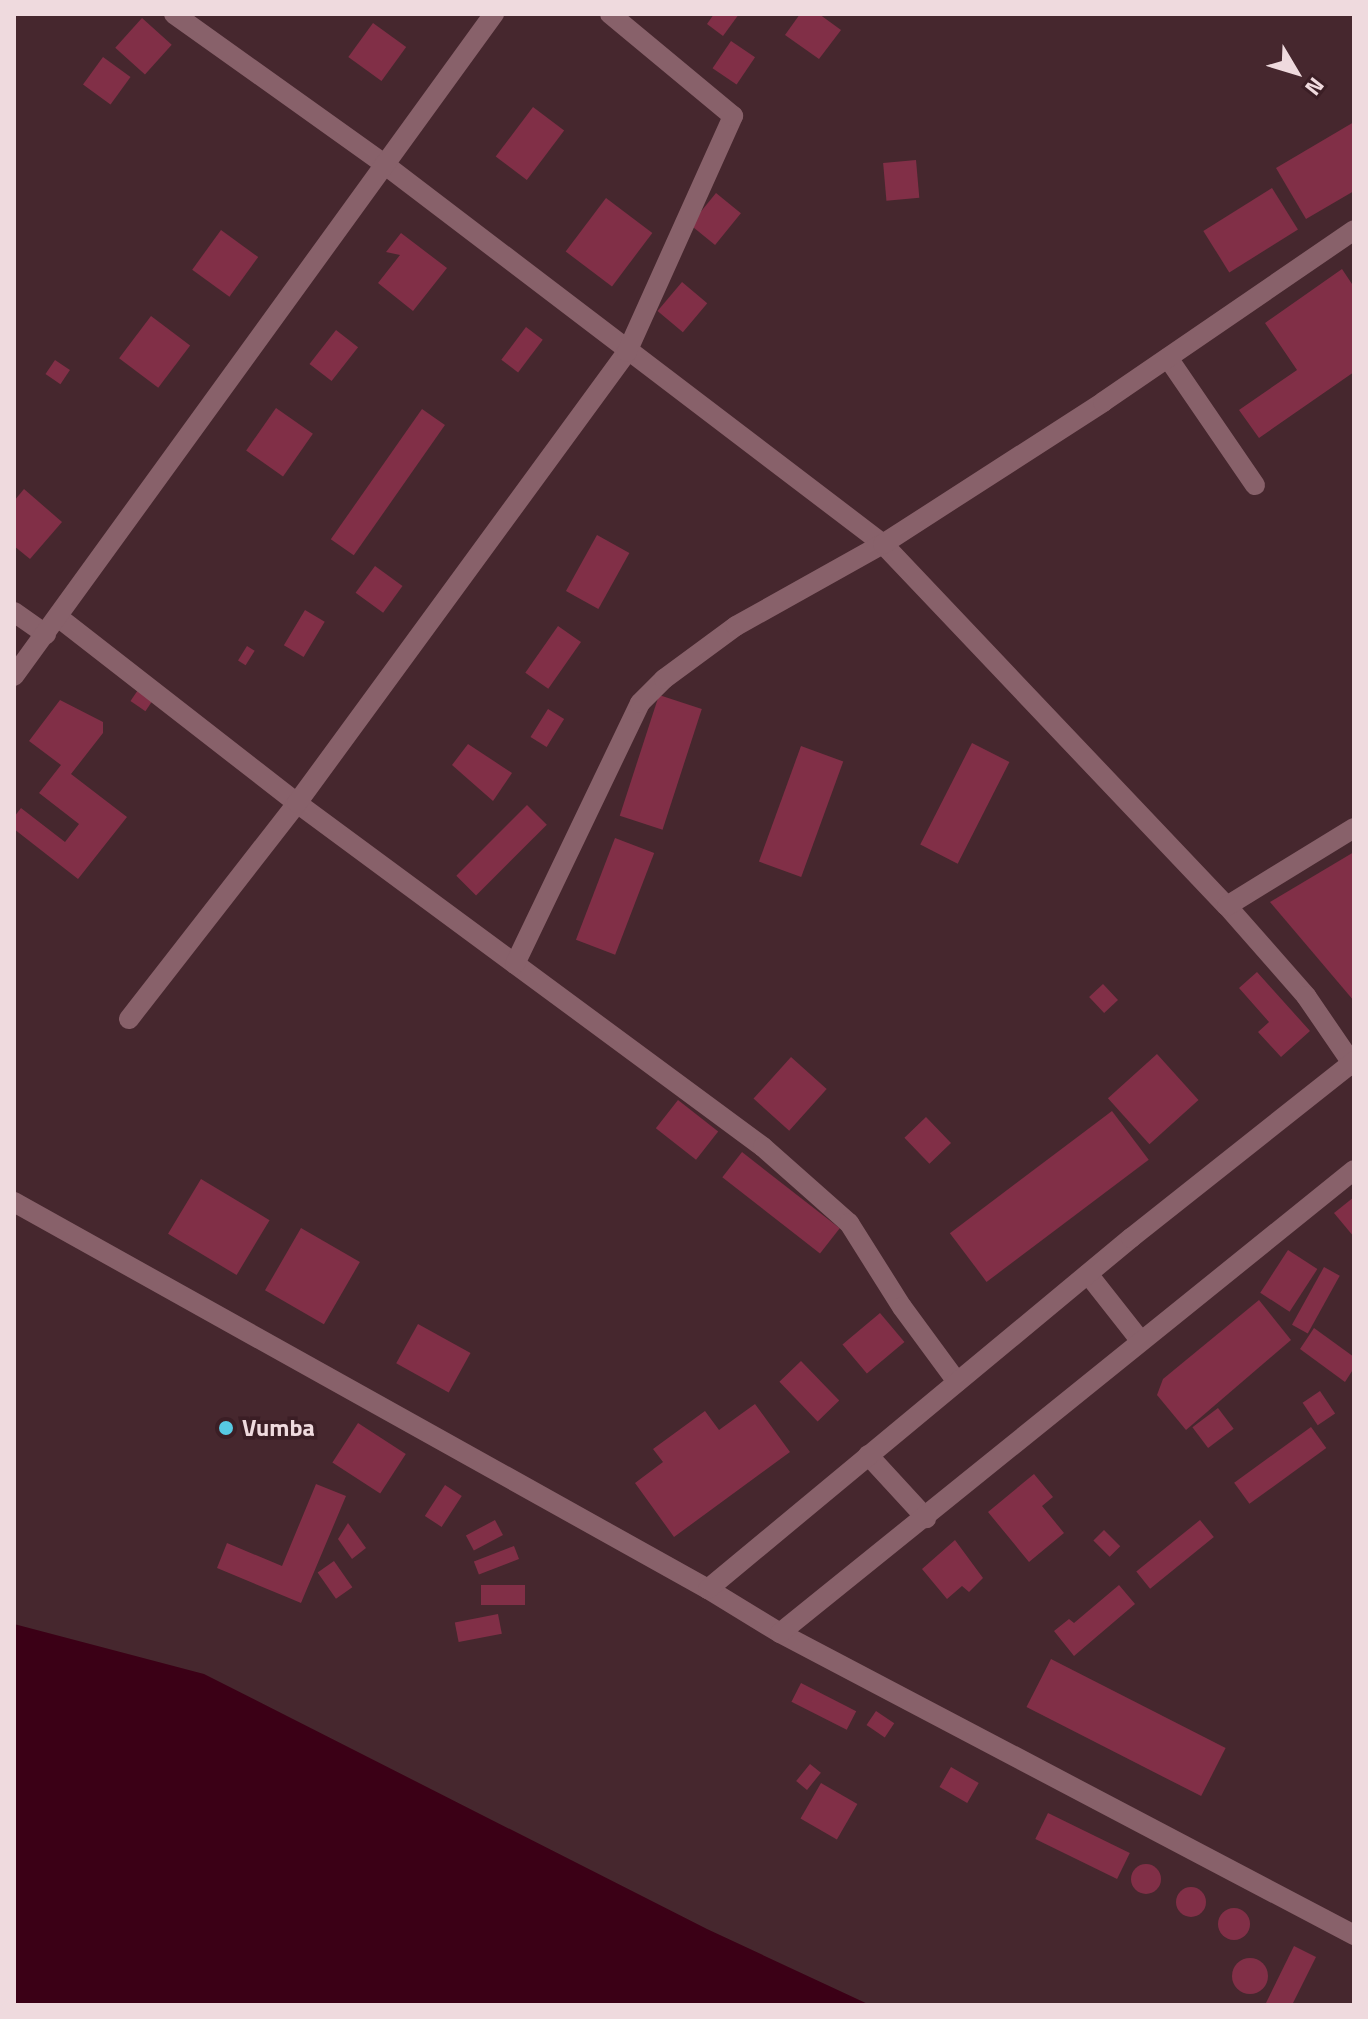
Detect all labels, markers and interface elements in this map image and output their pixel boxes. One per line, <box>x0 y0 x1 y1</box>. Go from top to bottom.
north arrow <box>1256 32 1336 112</box>
text: N <box>1297 70 1333 103</box>
place label: Vumba <box>242 1414 315 1442</box>
marker: Vumba <box>217 1419 235 1437</box>

